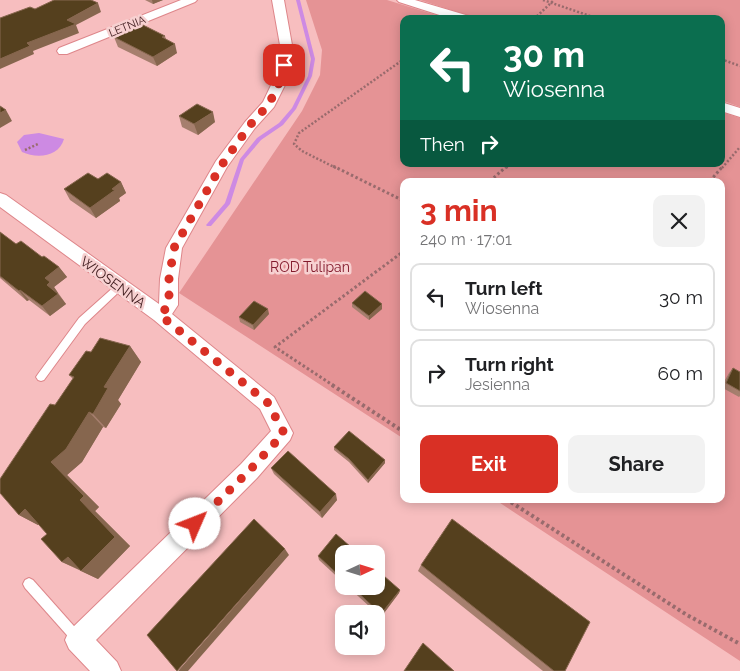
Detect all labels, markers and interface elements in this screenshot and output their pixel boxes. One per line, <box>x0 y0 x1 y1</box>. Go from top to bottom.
street label: LETNIA <box>107 13 148 40</box>
text: 30 m <box>503 34 585 75</box>
icon: left <box>420 35 485 100</box>
pin <box>263 44 305 86</box>
icon: arrive <box>270 51 298 79</box>
text: Wiosenna <box>503 76 605 102</box>
icon: right <box>475 130 503 158</box>
text: Then <box>420 133 465 155</box>
text: 3 min <box>420 193 498 228</box>
button: close <box>653 195 705 247</box>
text: 240 m · 17:01 <box>420 230 512 249</box>
street label: WIOSENNA <box>77 253 149 311</box>
park label: ROD Tulipan <box>270 259 350 275</box>
text: Turn left <box>465 277 542 299</box>
icon: left <box>422 283 450 311</box>
text: 30 m <box>659 286 703 308</box>
text: Wiosenna <box>465 299 539 318</box>
text: Turn right <box>465 353 554 375</box>
icon: right <box>422 359 450 387</box>
text: 60 m <box>658 362 703 384</box>
text: Jesienna <box>465 375 530 394</box>
button: Exit <box>420 435 558 493</box>
button: Share <box>568 435 705 493</box>
position arrow <box>168 497 220 549</box>
north arrow <box>335 545 385 595</box>
map controls <box>335 545 385 655</box>
button: sound <box>335 605 385 655</box>

